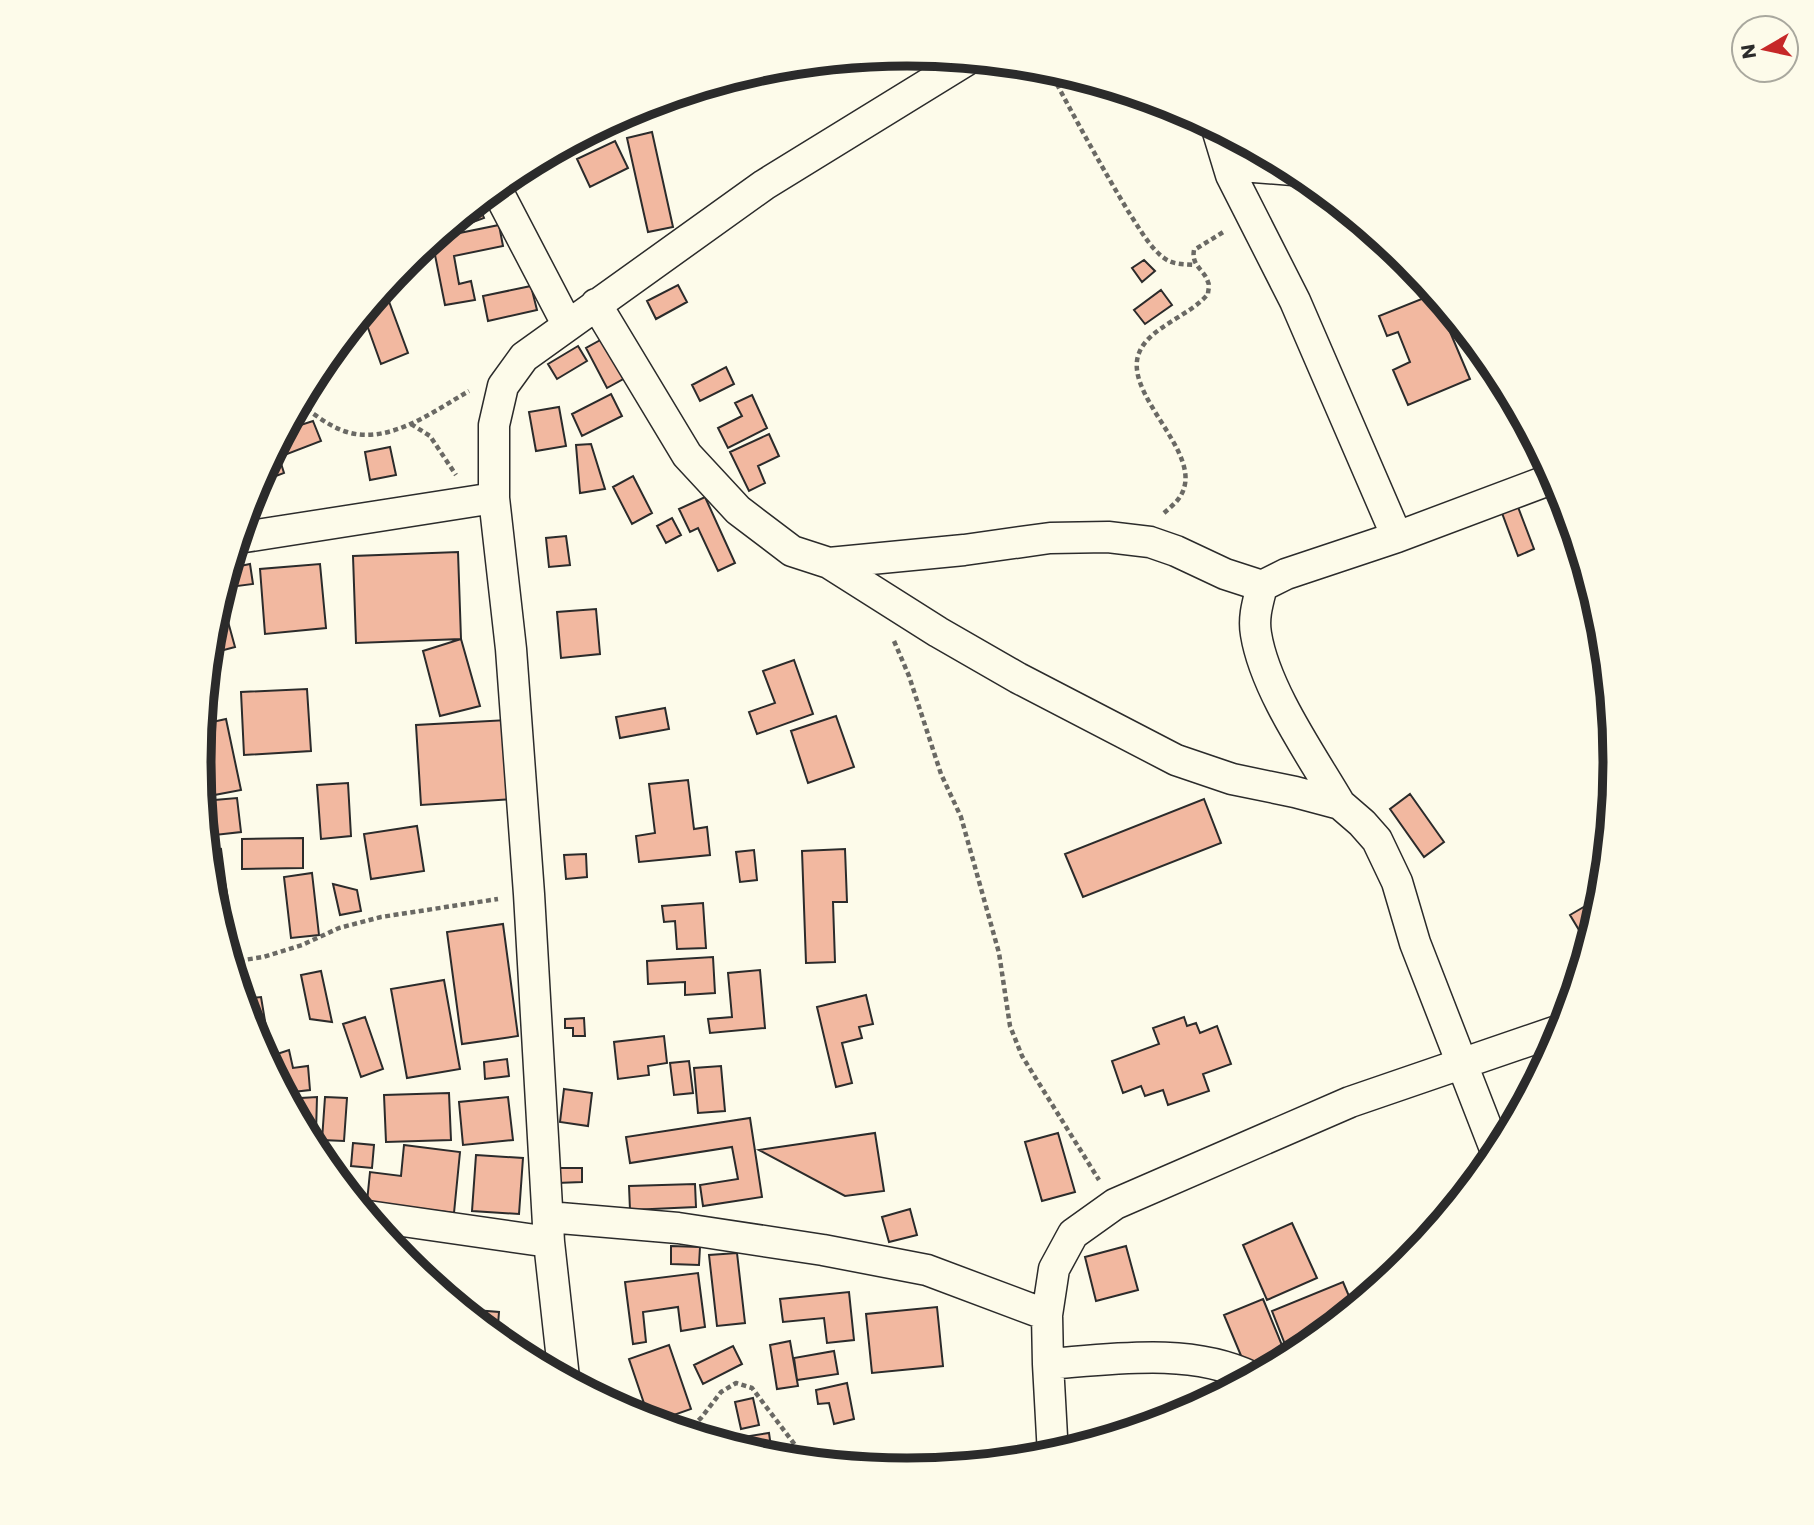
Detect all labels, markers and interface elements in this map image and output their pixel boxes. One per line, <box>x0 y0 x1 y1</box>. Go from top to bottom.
north arrow <box>1730 14 1800 84</box>
text: N <box>1734 42 1763 61</box>

